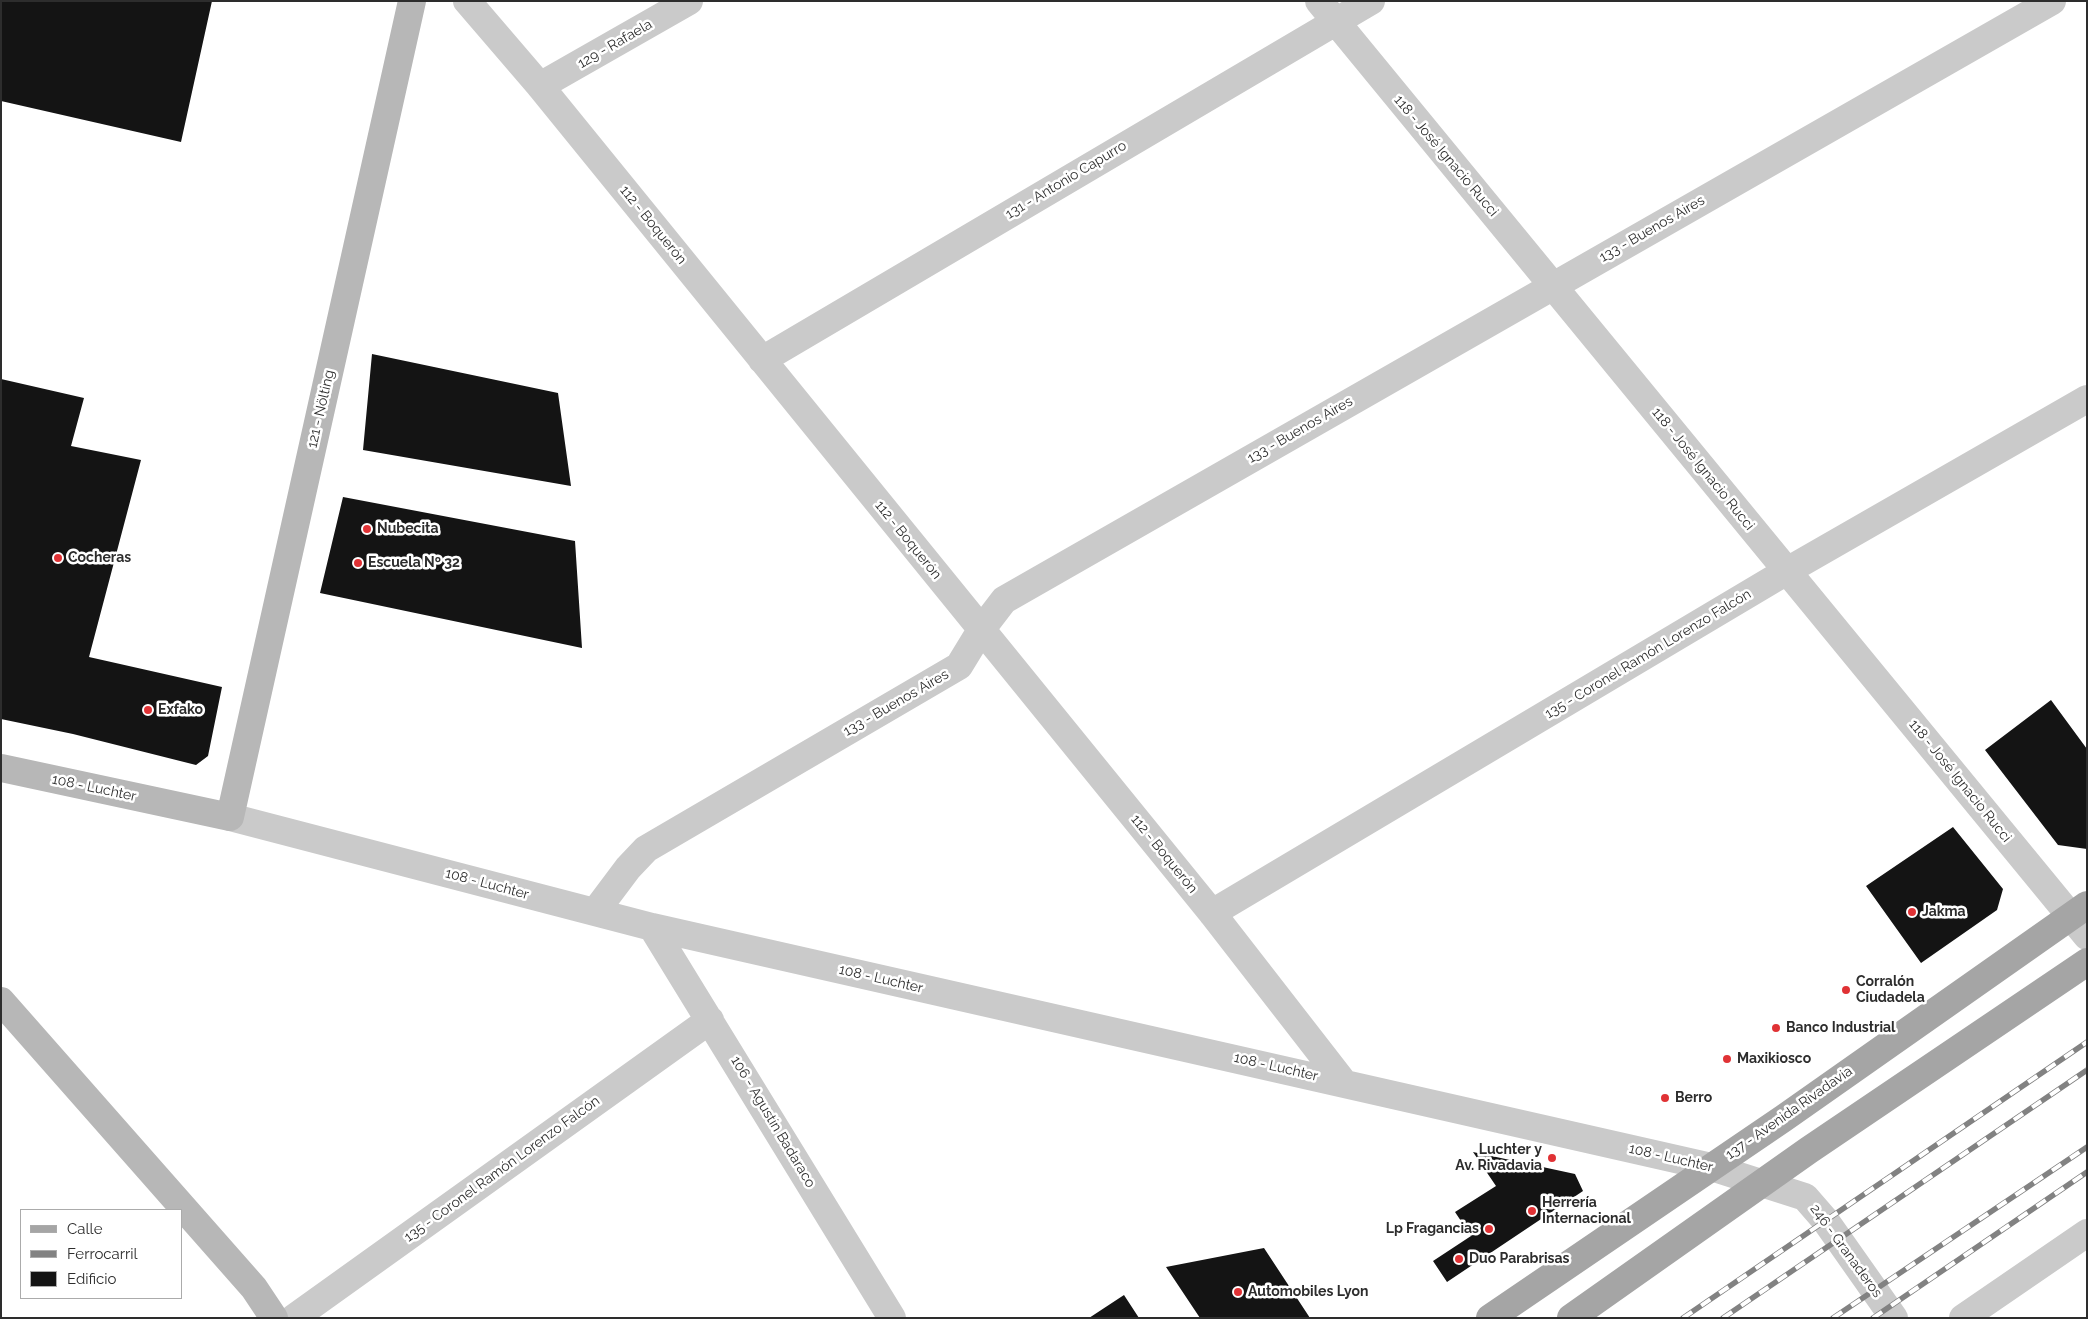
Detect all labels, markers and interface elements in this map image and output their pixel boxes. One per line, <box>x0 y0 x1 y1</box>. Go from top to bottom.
street label: 129 - Rafaela <box>575 16 655 72</box>
street label: 118 - José Ignacio Rucci <box>1390 92 1502 220</box>
street label: 131 - Antonio Capurro <box>1002 137 1130 223</box>
street label: 112 - Boquerón <box>616 182 690 268</box>
street label: 133 - Buenos Aires <box>1596 192 1708 266</box>
street label: 121 - Nölting <box>304 368 338 450</box>
street label: 133 - Buenos Aires <box>1244 393 1356 467</box>
street label: 118 - José Ignacio Rucci <box>1648 404 1758 534</box>
street label: 112 - Boquerón <box>871 497 945 583</box>
place label: Nubecita <box>377 521 438 537</box>
marker: Nubecita <box>361 523 373 535</box>
place label: Cocheras <box>68 550 131 566</box>
marker: Cocheras <box>52 552 64 564</box>
place label: Escuela Nº 32 <box>368 555 460 571</box>
marker: Escuela Nº 32 <box>352 557 364 569</box>
street label: 135 - Coronel Ramón Lorenzo Falcón <box>1542 586 1754 722</box>
street label: 133 - Buenos Aires <box>840 666 952 740</box>
place label: Exfako <box>158 702 203 718</box>
marker: Exfako <box>142 704 154 716</box>
street label: 118 - José Ignacio Rucci <box>1905 716 2015 846</box>
street label: 108 - Luchter <box>50 771 138 805</box>
street label: 112 - Boquerón <box>1127 811 1201 897</box>
street label: 108 - Luchter <box>443 865 531 903</box>
place label: Jakma <box>1922 904 1966 920</box>
marker: Jakma <box>1906 906 1918 918</box>
street label: 108 - Luchter <box>837 961 925 997</box>
place label: Corralón Ciudadela <box>1856 974 1925 1006</box>
marker: Corralón Ciudadela <box>1840 984 1852 996</box>
place label: Banco Industrial <box>1786 1020 1896 1036</box>
marker: Banco Industrial <box>1770 1022 1782 1034</box>
street label: 108 - Luchter <box>1232 1049 1320 1085</box>
place label: Maxikiosco <box>1737 1051 1811 1067</box>
street label: 106 - Agustín Badaraco <box>727 1053 819 1191</box>
marker: Maxikiosco <box>1721 1053 1733 1065</box>
street label: 137 - Avenida Rivadavia <box>1722 1063 1856 1163</box>
place label: Berro <box>1675 1090 1712 1106</box>
street label: 135 - Coronel Ramón Lorenzo Falcón <box>401 1092 603 1246</box>
marker: Berro <box>1659 1092 1671 1104</box>
street label: 108 - Luchter <box>1627 1140 1715 1176</box>
place label: Luchter y Av. Rivadavia <box>1455 1142 1542 1174</box>
marker: Luchter y Av. Rivadavia <box>1546 1152 1558 1164</box>
place label: Herrería Internacional <box>1542 1195 1631 1228</box>
street label: 246 - Granaderos <box>1806 1201 1886 1301</box>
marker: Herrería Internacional <box>1526 1205 1538 1217</box>
legend <box>20 1209 182 1299</box>
text: Calle <box>67 1220 102 1238</box>
place label: Lp Fragancias <box>1386 1221 1479 1237</box>
marker: Lp Fragancias <box>1483 1223 1495 1235</box>
text: Ferrocarril <box>67 1245 138 1263</box>
place label: Duo Parabrisas <box>1469 1251 1569 1267</box>
marker: Duo Parabrisas <box>1453 1253 1465 1265</box>
text: Edificio <box>67 1270 117 1288</box>
place label: Automobiles Lyon <box>1248 1284 1368 1300</box>
marker: Automobiles Lyon <box>1232 1286 1244 1298</box>

